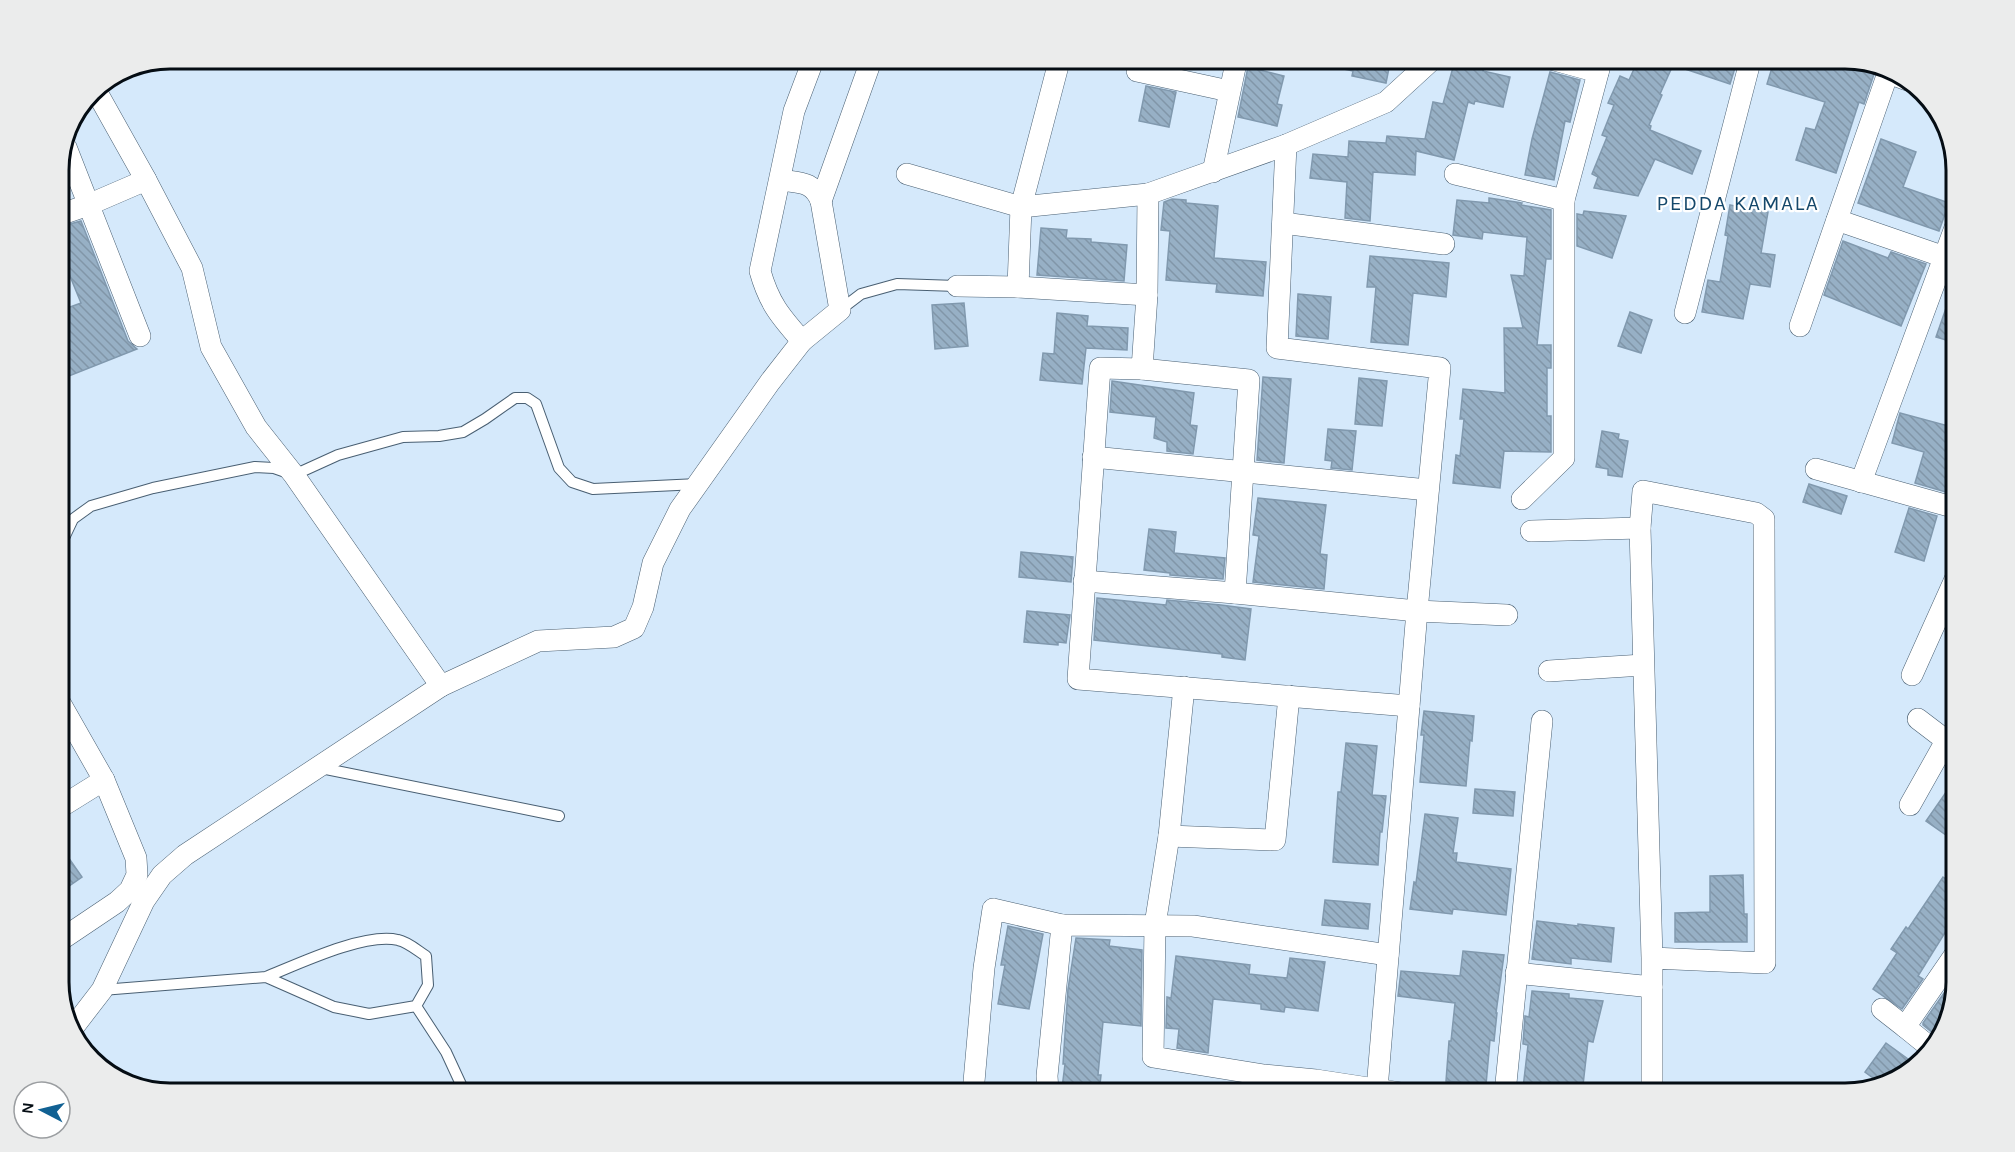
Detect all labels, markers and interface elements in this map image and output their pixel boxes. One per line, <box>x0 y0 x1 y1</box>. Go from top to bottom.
district label: PEDDA KAMALA <box>1657 191 1819 215</box>
north arrow <box>12 1080 72 1140</box>
text: N <box>17 1101 38 1115</box>

